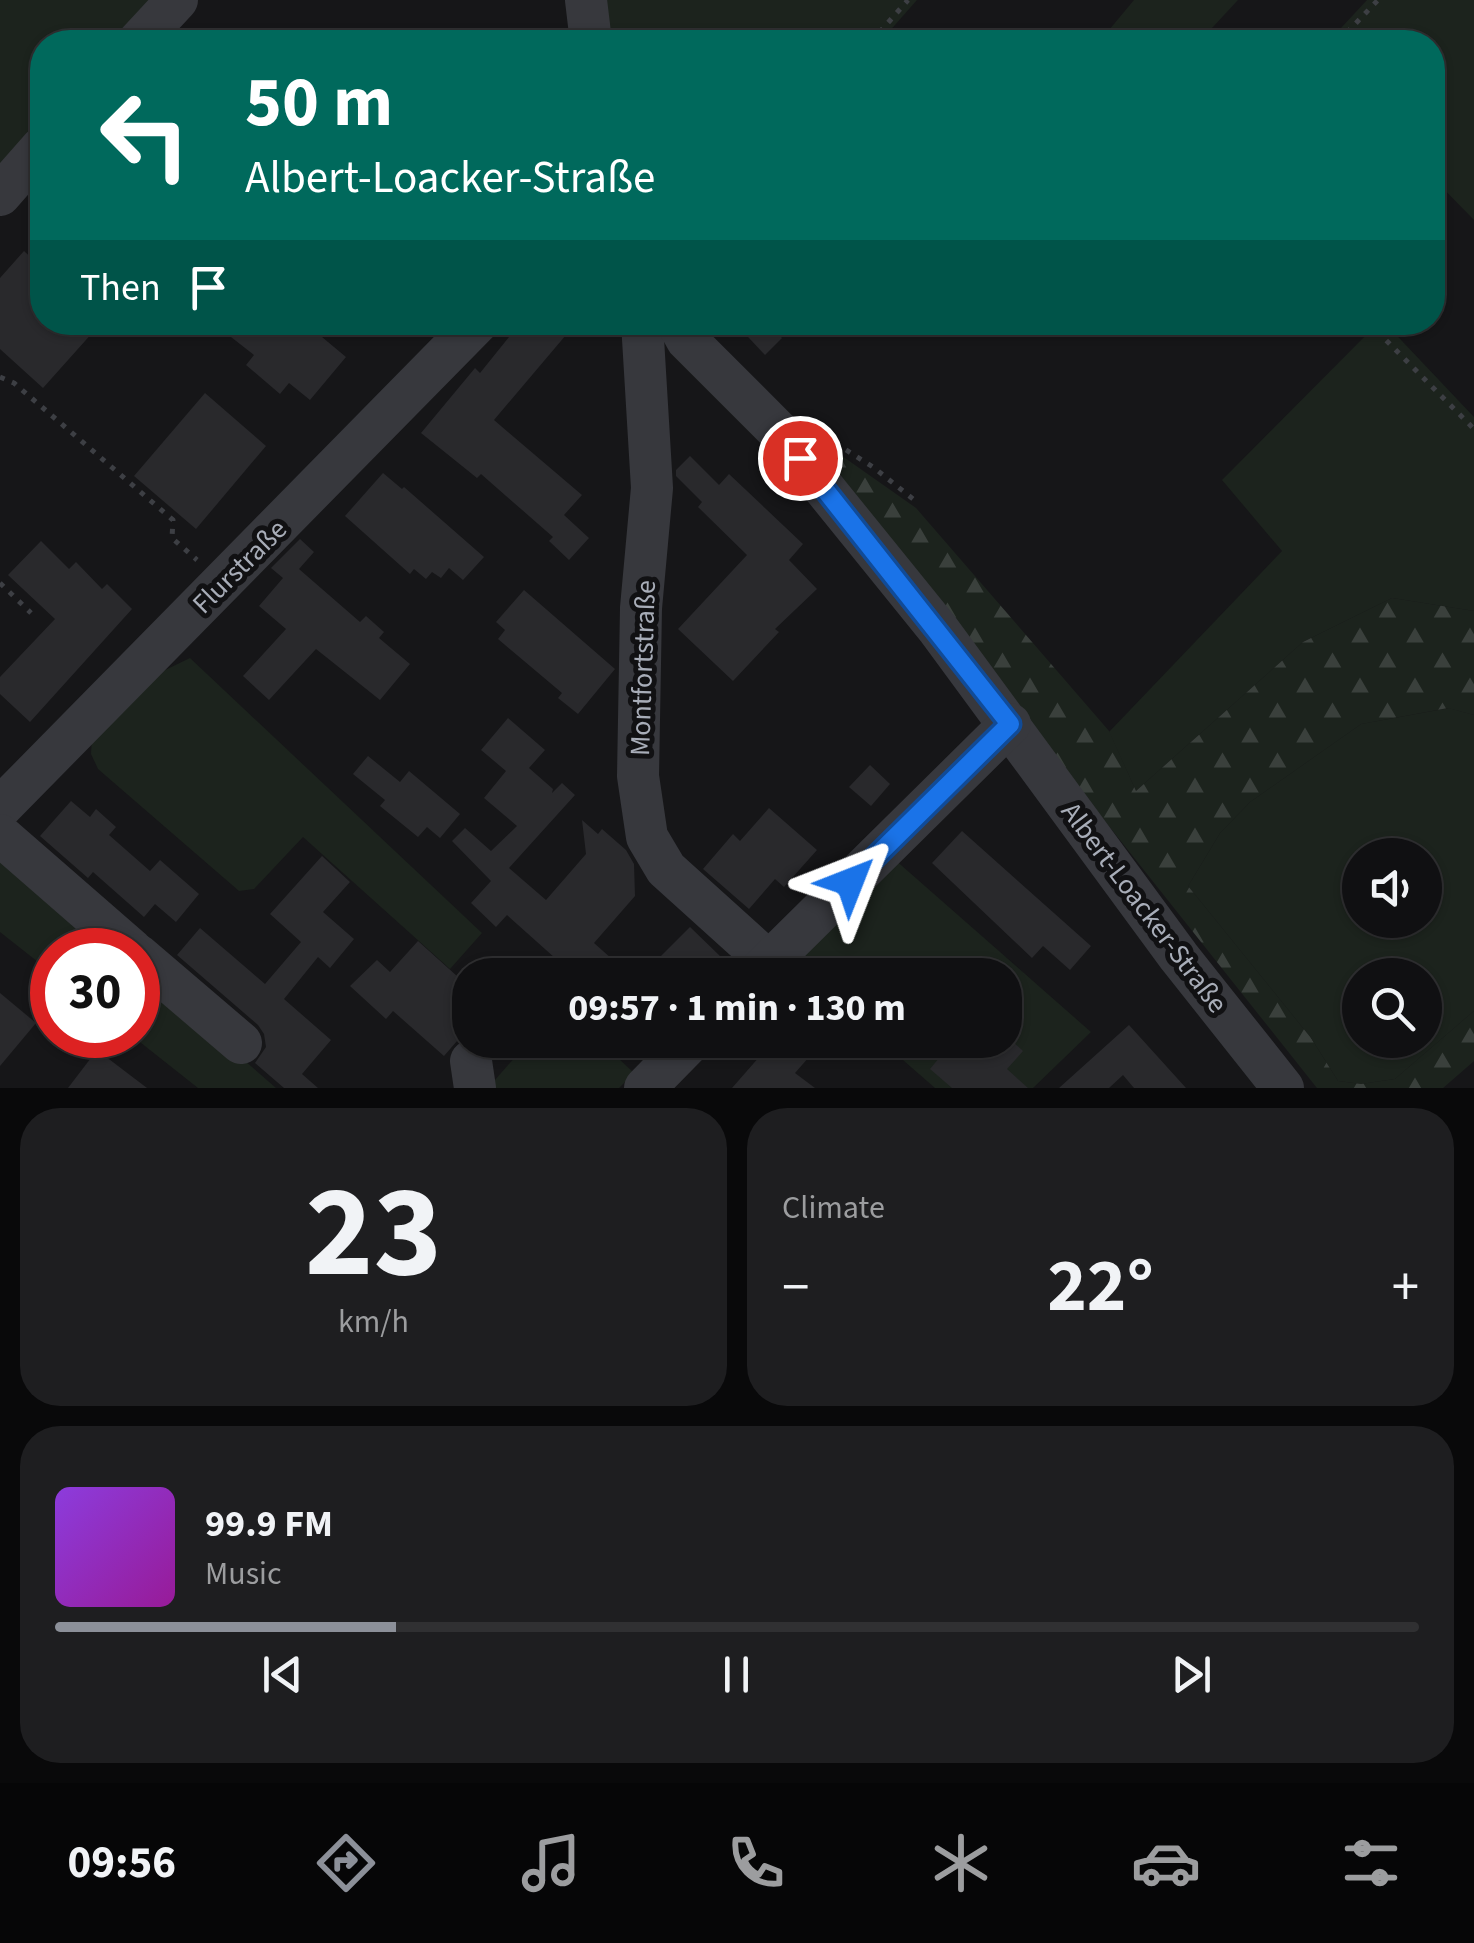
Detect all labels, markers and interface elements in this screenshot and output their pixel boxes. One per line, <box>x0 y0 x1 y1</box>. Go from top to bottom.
text: 50 m <box>245 53 393 153</box>
icon: left <box>80 70 210 200</box>
text: Albert-Loacker-Straße <box>245 146 655 210</box>
icon: arrive <box>181 260 236 315</box>
text: Then <box>80 261 161 315</box>
pin <box>758 416 843 501</box>
icon: arrive <box>773 431 828 486</box>
street label: Flurstraße <box>183 510 296 623</box>
street label: Montfortstraße <box>620 579 666 757</box>
street label: Albert-Loacker-Straße <box>1051 794 1237 1022</box>
position arrow <box>798 830 902 934</box>
map controls <box>1342 838 1442 1058</box>
button: sound <box>1342 838 1442 938</box>
speed limit sign: 30 <box>30 928 160 1058</box>
button: search <box>1342 958 1442 1058</box>
text: 09:57 · 1 min · 130 m <box>568 981 906 1035</box>
text: 23 <box>305 1141 442 1326</box>
text: Climate <box>782 1185 885 1231</box>
text: 22° <box>1047 1233 1154 1340</box>
text: − <box>782 1249 809 1327</box>
text: + <box>1392 1249 1419 1327</box>
text: km/h <box>338 1299 409 1345</box>
text: 99.9 FM <box>205 1497 333 1551</box>
text: Music <box>205 1551 282 1597</box>
icon: previous <box>255 1647 310 1702</box>
icon: pause <box>709 1647 764 1702</box>
icon: next <box>1164 1647 1219 1702</box>
icon: directions <box>311 1828 381 1898</box>
icon: music <box>516 1828 586 1898</box>
icon: phone <box>721 1828 791 1898</box>
icon: climate <box>926 1828 996 1898</box>
icon: car <box>1131 1828 1201 1898</box>
icon: filters <box>1336 1828 1406 1898</box>
text: 09:56 <box>68 1831 176 1895</box>

